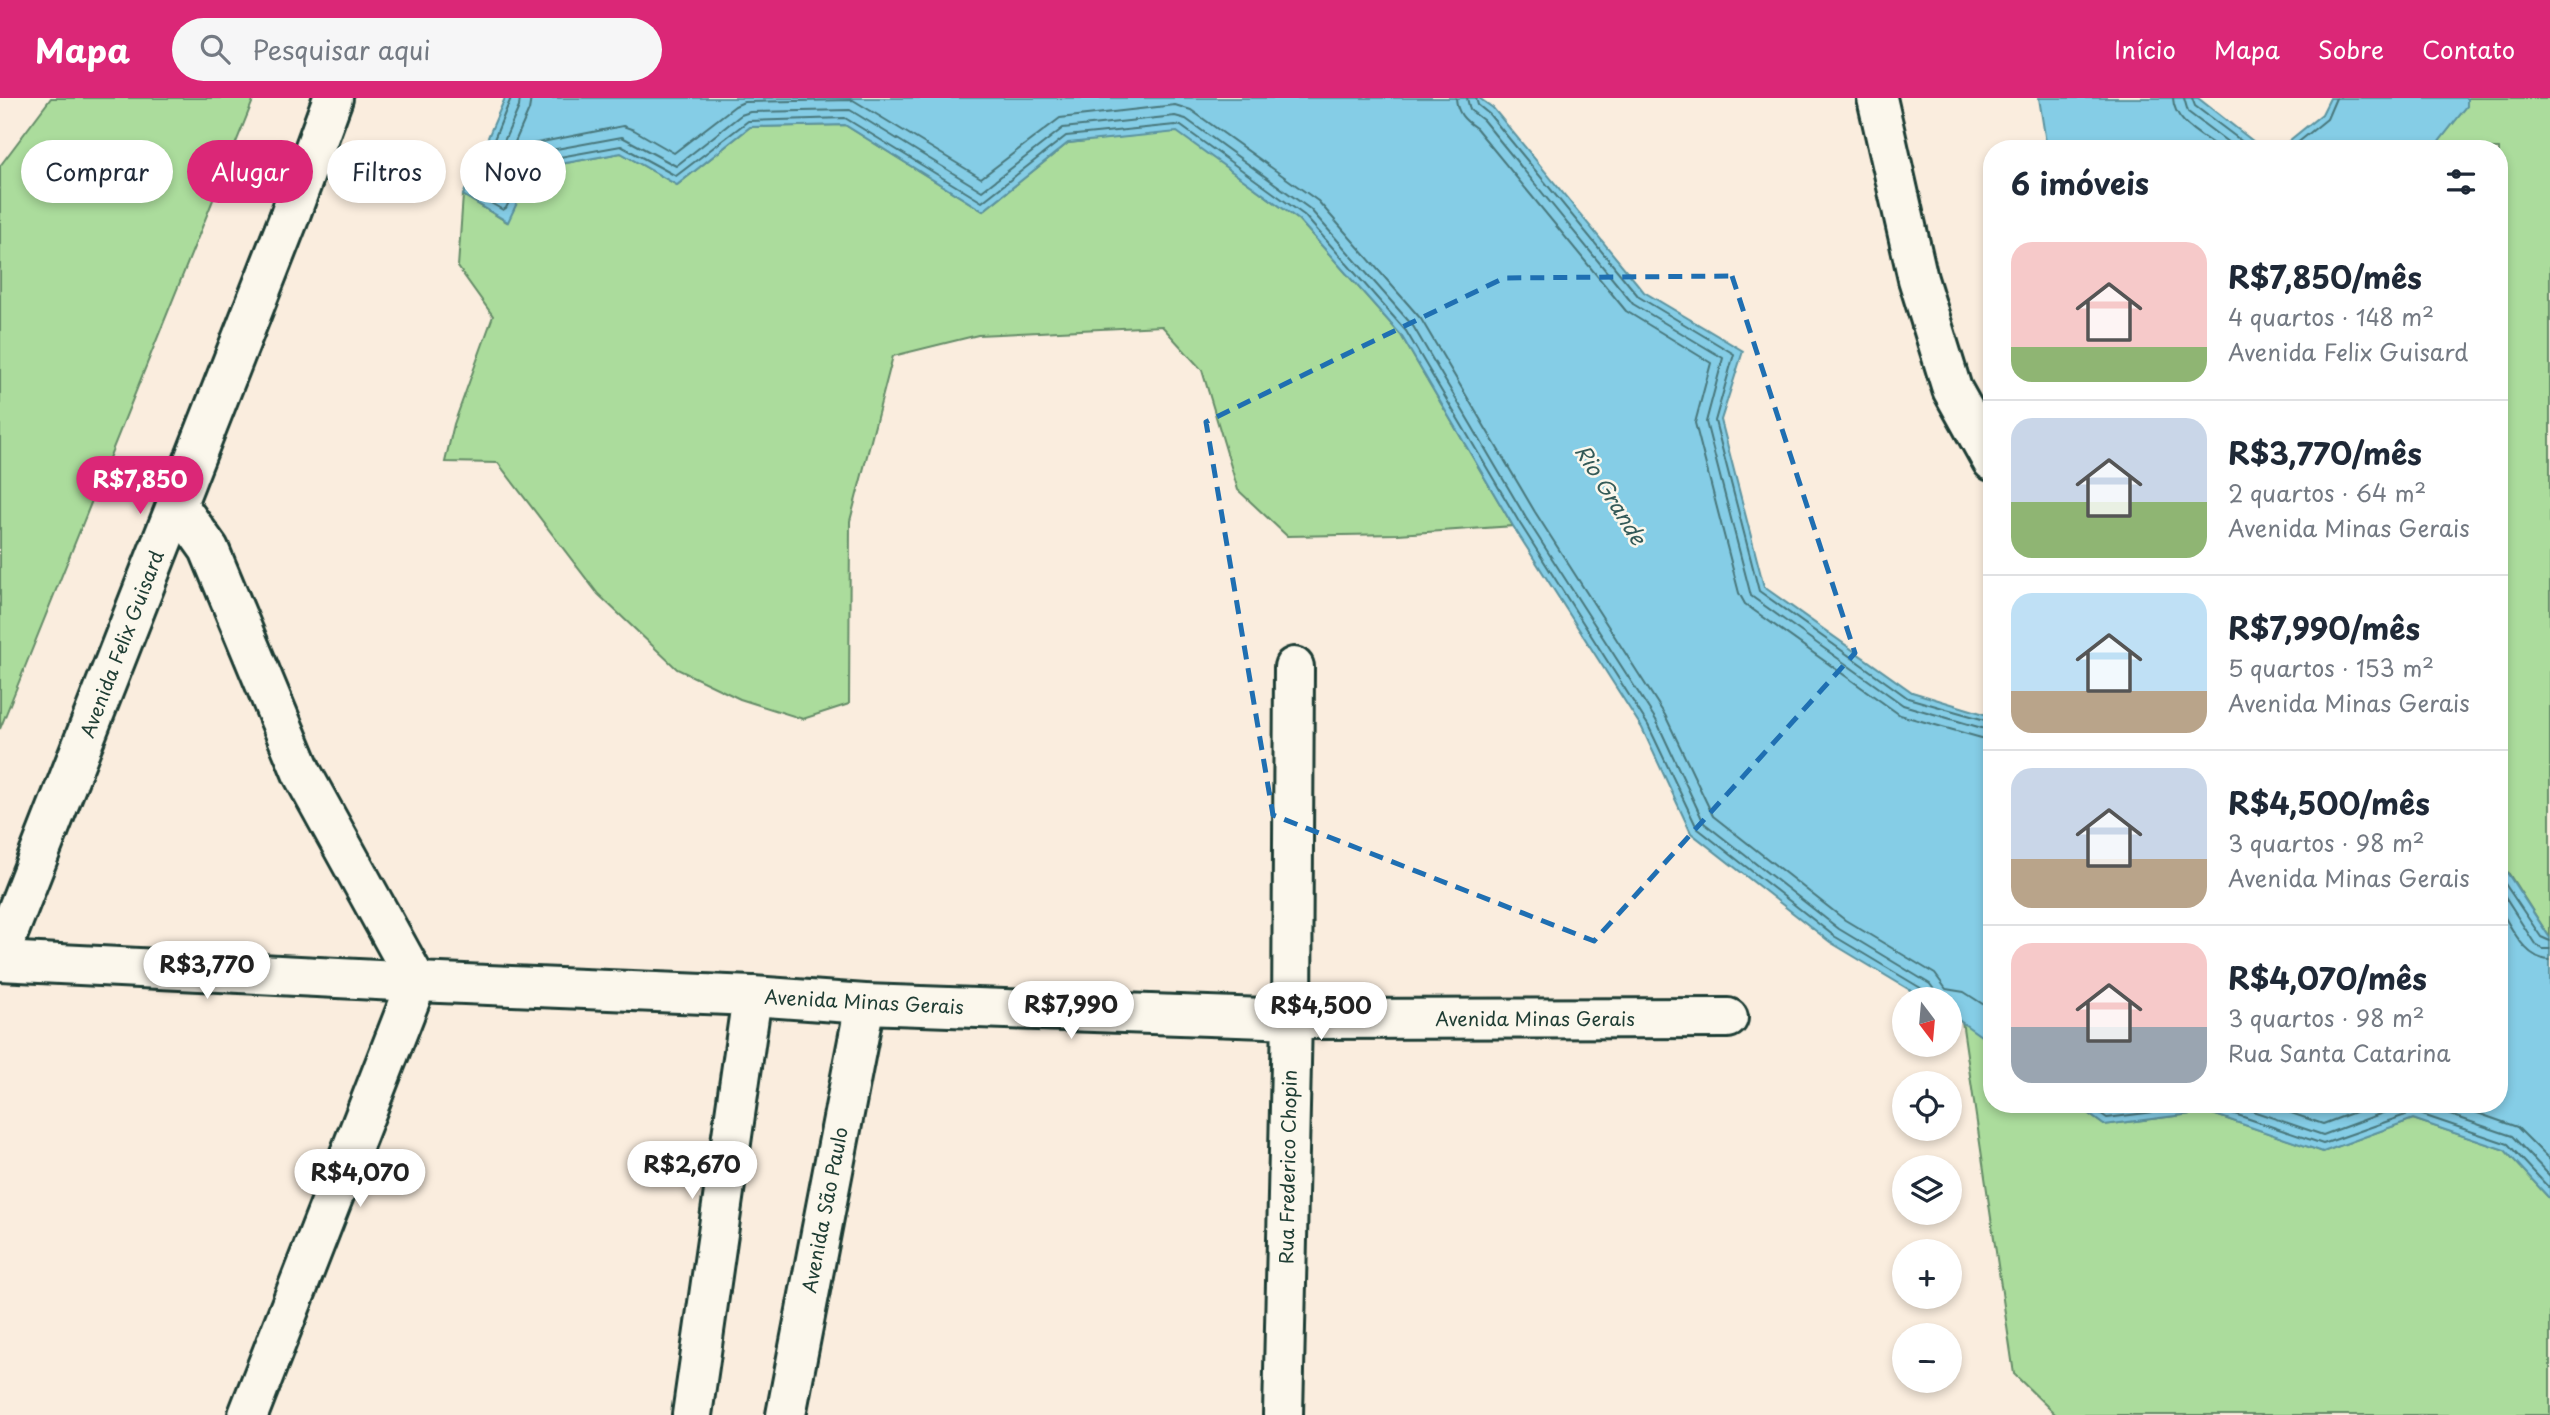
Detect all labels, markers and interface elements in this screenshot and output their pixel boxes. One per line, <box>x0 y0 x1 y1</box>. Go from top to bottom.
search box <box>172 18 662 81</box>
text: Mapa <box>35 24 130 74</box>
icon: search <box>196 30 234 68</box>
text: Pesquisar aqui <box>252 30 431 69</box>
text: Início <box>2114 31 2176 67</box>
text: Mapa <box>2214 31 2280 67</box>
text: Sobre <box>2318 31 2384 67</box>
text: Contato <box>2422 31 2515 67</box>
chip: Comprar <box>21 140 173 203</box>
chip: Alugar <box>187 140 313 203</box>
chip: Filtros <box>327 140 446 203</box>
chip: Novo <box>460 140 566 203</box>
text: 6 imóveis <box>2011 160 2149 205</box>
icon: filters <box>2442 163 2480 201</box>
text: R$7,850/mês <box>2228 254 2422 299</box>
icon: home <box>2067 270 2151 354</box>
text: 4 quartos · 148 m² <box>2228 299 2434 334</box>
text: Avenida Felix Guisard <box>2228 334 2468 369</box>
text: R$3,770/mês <box>2228 430 2422 475</box>
water label: Rio Grande <box>1568 437 1656 552</box>
icon: home <box>2067 446 2151 530</box>
pin: R$7,850 <box>75 456 205 516</box>
text: R$7,850 <box>92 461 188 496</box>
text: 2 quartos · 64 m² <box>2228 475 2426 510</box>
text: Avenida Minas Gerais <box>2228 510 2470 545</box>
street label: Avenida Felix Guisard <box>72 546 170 741</box>
text: R$7,990/mês <box>2228 605 2420 650</box>
icon: home <box>2067 621 2151 705</box>
text: 5 quartos · 153 m² <box>2228 650 2434 685</box>
text: Avenida Minas Gerais <box>2228 685 2470 720</box>
text: R$4,500/mês <box>2228 780 2430 825</box>
icon: home <box>2067 796 2151 880</box>
text: 3 quartos · 98 m² <box>2228 825 2425 860</box>
text: Avenida Minas Gerais <box>2228 860 2470 895</box>
pin: R$3,770 <box>142 942 272 1001</box>
text: R$3,770 <box>159 946 255 981</box>
text: R$4,070/mês <box>2228 955 2427 1000</box>
icon: home <box>2067 971 2151 1055</box>
street label: Avenida Minas Gerais <box>764 982 965 1020</box>
pin: R$7,990 <box>1006 982 1136 1041</box>
pin: R$4,500 <box>1256 982 1386 1042</box>
text: R$7,990 <box>1024 986 1118 1021</box>
text: R$4,500 <box>1270 987 1372 1022</box>
north arrow <box>1892 987 1962 1057</box>
map controls <box>1892 987 1962 1393</box>
text: 3 quartos · 98 m² <box>2228 1000 2425 1035</box>
street label: Avenida Minas Gerais <box>1435 1004 1635 1032</box>
text: Rua Santa Catarina <box>2228 1035 2451 1070</box>
street label: Rua Frederico Chopin <box>1271 1069 1303 1264</box>
button: locate <box>1892 1071 1962 1141</box>
street label: Avenida São Paulo <box>794 1125 854 1295</box>
pin: R$2,670 <box>627 1142 757 1201</box>
text: R$2,670 <box>643 1146 741 1181</box>
pin: R$4,070 <box>295 1150 425 1209</box>
text: R$4,070 <box>310 1154 410 1189</box>
button: layers <box>1892 1155 1962 1225</box>
button: + <box>1892 1239 1962 1309</box>
button: − <box>1892 1323 1962 1393</box>

